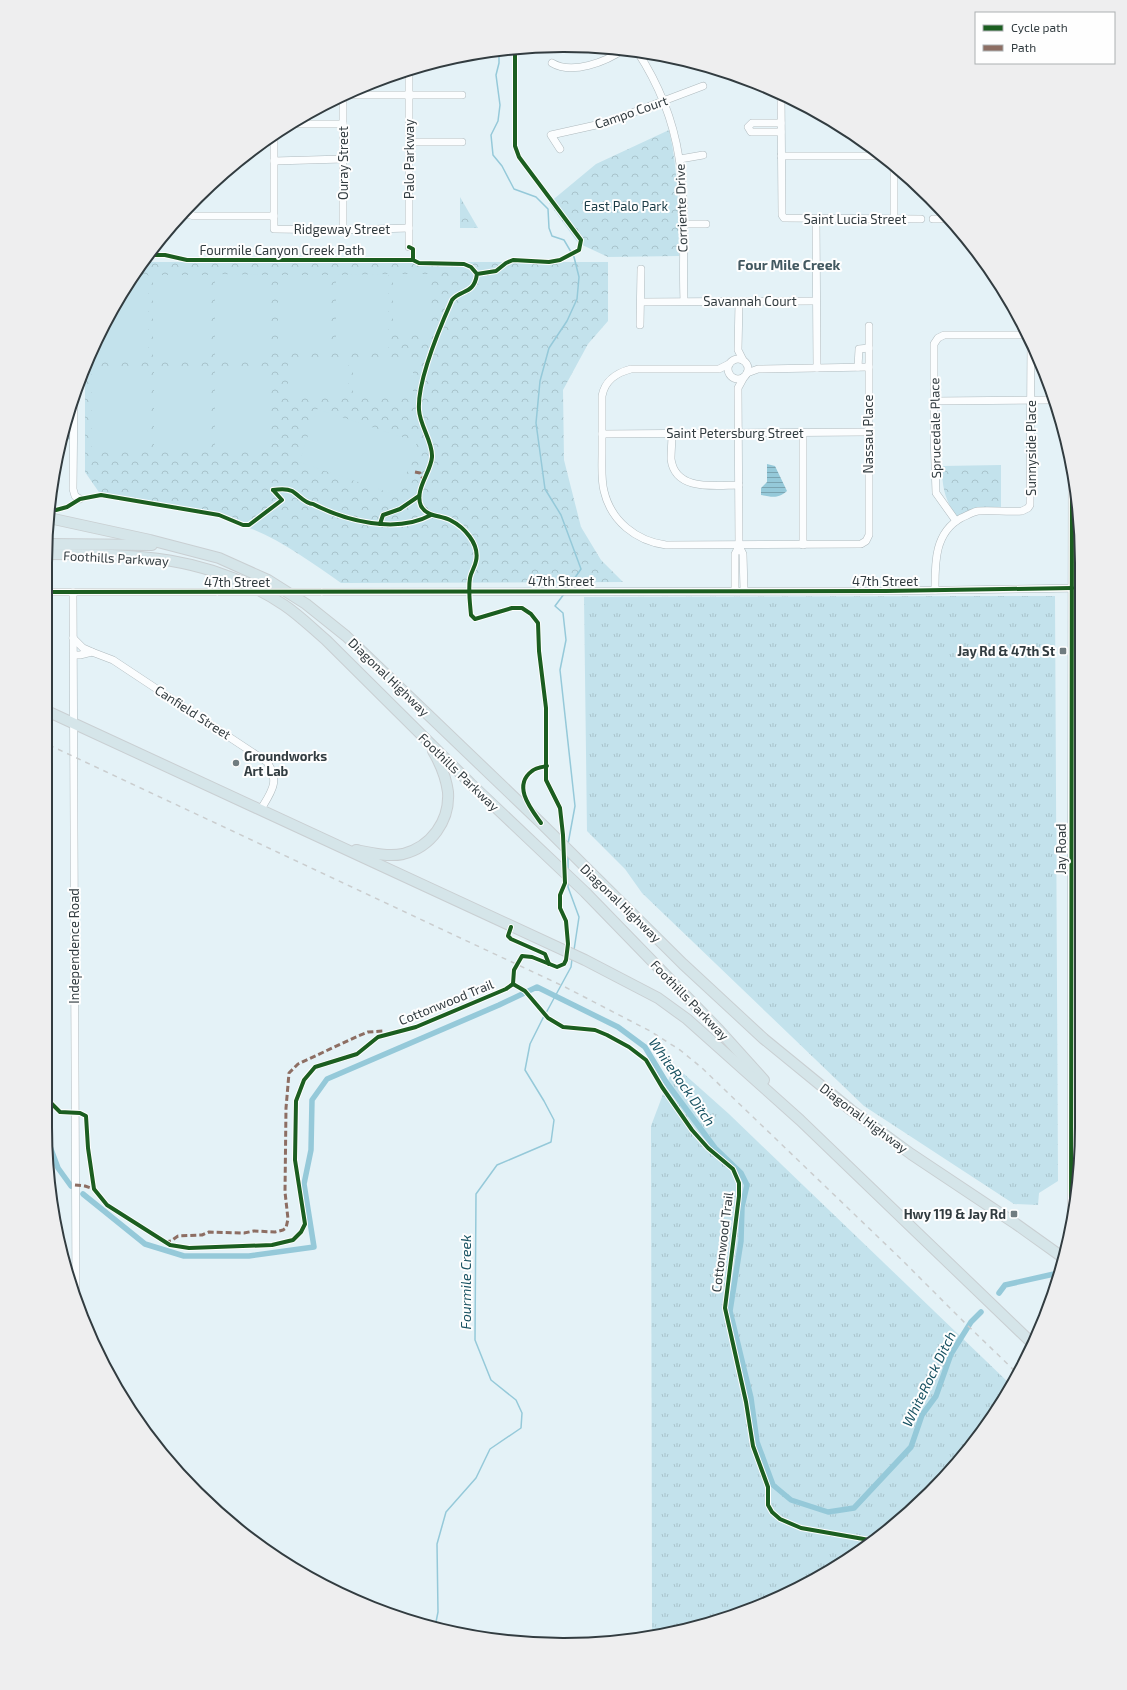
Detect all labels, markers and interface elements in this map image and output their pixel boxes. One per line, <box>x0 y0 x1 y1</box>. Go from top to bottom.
legend <box>975 12 1115 64</box>
text: Cycle path <box>1011 20 1068 34</box>
text: Path <box>1011 40 1036 54</box>
street label: Campo Court <box>592 92 670 132</box>
street label: Palo Parkway <box>401 119 417 199</box>
street label: Ouray Street <box>335 126 351 200</box>
street label: Corriente Drive <box>671 163 691 253</box>
park label: East Palo Park <box>584 198 669 214</box>
street label: Saint Lucia Street <box>804 211 906 227</box>
street label: Ridgeway Street <box>294 221 390 237</box>
street label: Fourmile Canyon Creek Path <box>200 242 364 258</box>
district label: Four Mile Creek <box>738 256 841 273</box>
street label: Savannah Court <box>703 293 797 309</box>
street label: Sprucedale Place <box>926 377 944 479</box>
street label: Nassau Place <box>860 395 876 473</box>
street label: Sunnyside Place <box>1023 400 1039 496</box>
street label: Saint Petersburg Street <box>666 425 804 441</box>
street label: Foothills Parkway <box>63 547 169 569</box>
street label: 47th Street <box>528 573 594 589</box>
street label: 47th Street <box>852 573 918 589</box>
street label: 47th Street <box>204 574 270 590</box>
street label: Diagonal Highway <box>345 634 433 720</box>
place label: Jay Rd & 47th St <box>957 643 1056 659</box>
marker: Jay Rd & 47th St <box>1058 646 1068 656</box>
street label: Canfield Street <box>152 682 234 743</box>
street label: Foothills Parkway <box>415 730 503 815</box>
place label: Groundworks Art Lab <box>244 748 327 779</box>
marker: Groundworks Art Lab <box>231 758 241 768</box>
street label: Jay Road <box>1053 824 1069 875</box>
street label: Diagonal Highway <box>577 860 665 946</box>
street label: Independence Road <box>66 888 82 1004</box>
street label: Foothills Parkway <box>648 956 733 1044</box>
street label: Cottonwood Trail <box>396 976 496 1028</box>
water label: WhiteRock Ditch <box>646 1034 719 1129</box>
street label: Diagonal Highway <box>817 1080 911 1156</box>
street label: Cottonwood Trail <box>708 1191 736 1293</box>
place label: Hwy 119 & Jay Rd <box>904 1206 1006 1222</box>
marker: Hwy 119 & Jay Rd <box>1009 1209 1019 1219</box>
water label: Fourmile Creek <box>457 1235 474 1329</box>
water label: WhiteRock Ditch <box>898 1328 959 1429</box>

